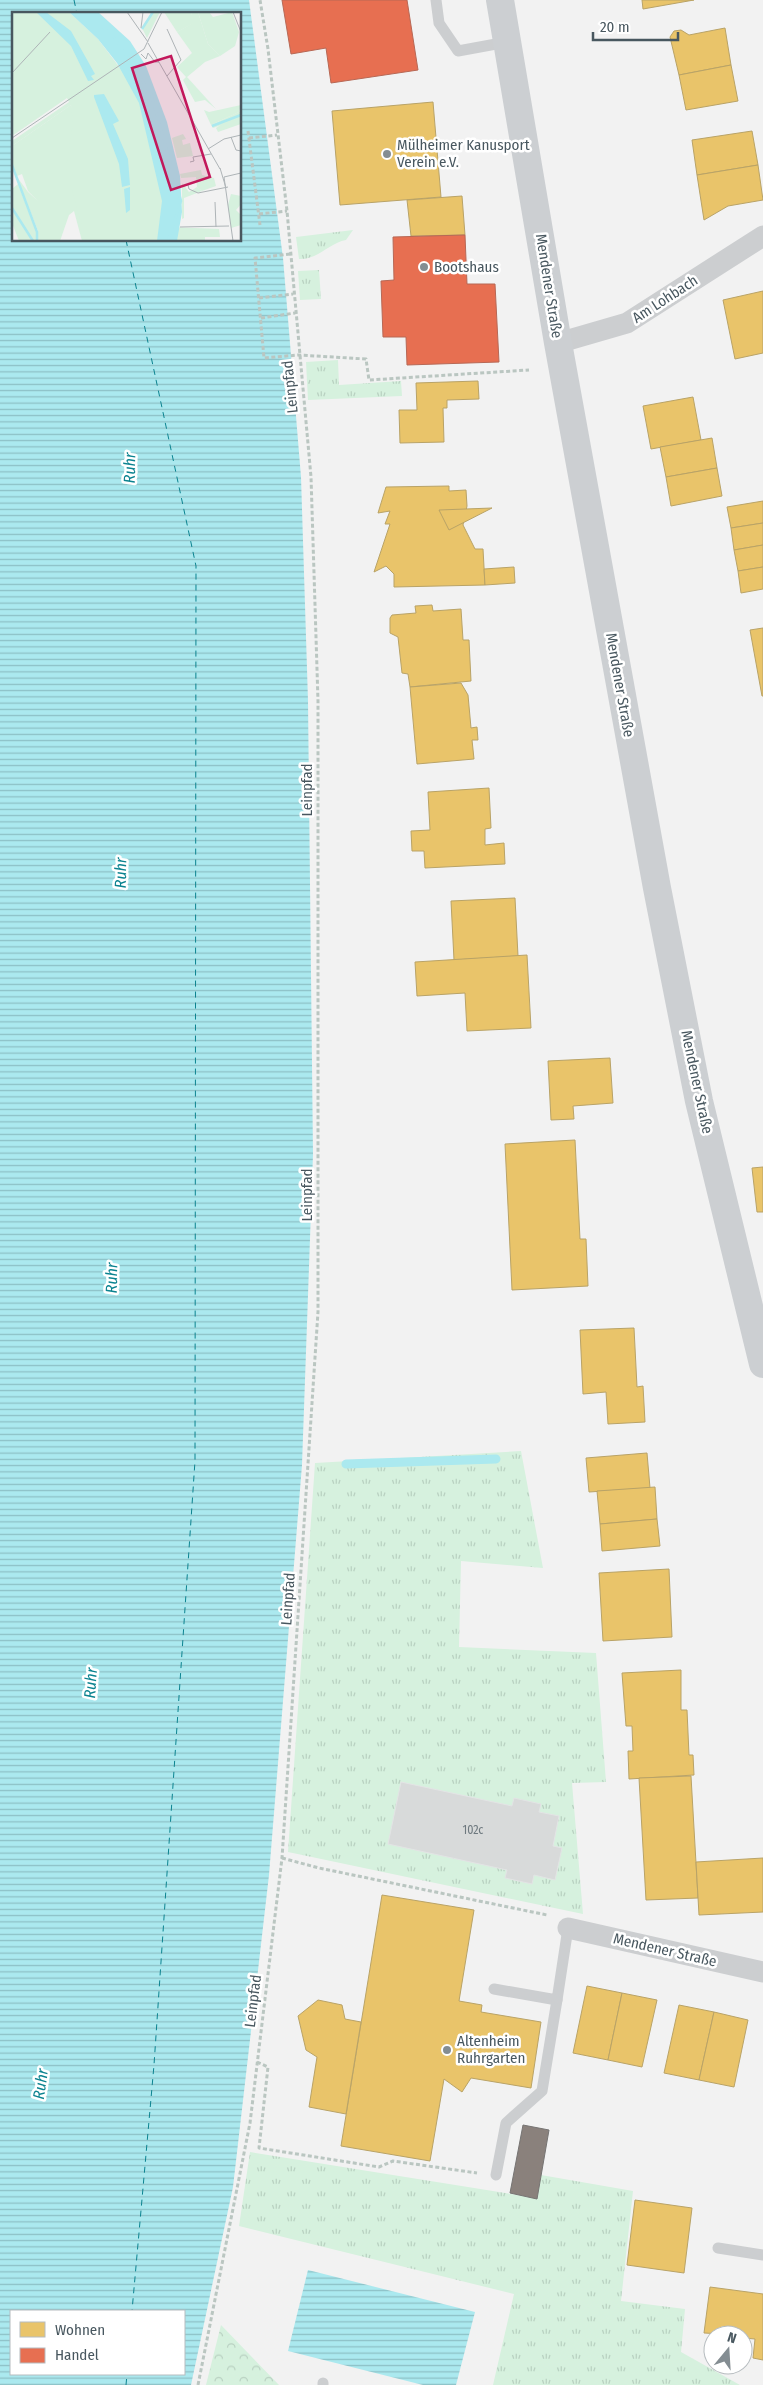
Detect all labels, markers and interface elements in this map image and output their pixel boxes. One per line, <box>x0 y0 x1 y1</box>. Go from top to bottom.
scale bar <box>593 10 678 42</box>
inset map <box>12 12 241 241</box>
text: 20 m <box>600 18 630 36</box>
place label: Mülheimer Kanusport Verein e.V. <box>397 136 530 171</box>
marker: Mülheimer Kanusport Verein e.V. <box>381 148 393 160</box>
street label: Mendener Straße <box>532 233 566 339</box>
place label: Bootshaus <box>434 258 499 276</box>
marker: Bootshaus <box>418 261 430 273</box>
street label: Am Lohbach <box>629 271 701 327</box>
street label: Leinpfad <box>278 360 302 414</box>
water label: Ruhr <box>120 452 139 484</box>
street label: Mendener Straße <box>602 632 638 738</box>
street label: Leinpfad <box>298 763 316 817</box>
water label: Ruhr <box>111 857 130 889</box>
street label: Mendener Straße <box>677 1029 717 1135</box>
street label: Leinpfad <box>298 1168 316 1222</box>
water label: Ruhr <box>102 1262 121 1294</box>
street label: Leinpfad <box>277 1572 299 1626</box>
water label: Ruhr <box>80 1667 101 1699</box>
house number: 102c <box>463 1823 484 1837</box>
street label: Mendener Straße <box>612 1929 718 1971</box>
street label: Leinpfad <box>241 1974 265 2028</box>
place label: Altenheim Ruhrgarten <box>457 2032 525 2067</box>
marker: Altenheim Ruhrgarten <box>441 2044 453 2056</box>
water label: Ruhr <box>29 2067 52 2101</box>
legend <box>10 2310 185 2375</box>
text: Wohnen <box>55 2321 105 2339</box>
north arrow <box>703 2325 753 2375</box>
text: N <box>725 2329 738 2347</box>
text: Handel <box>55 2346 99 2364</box>

